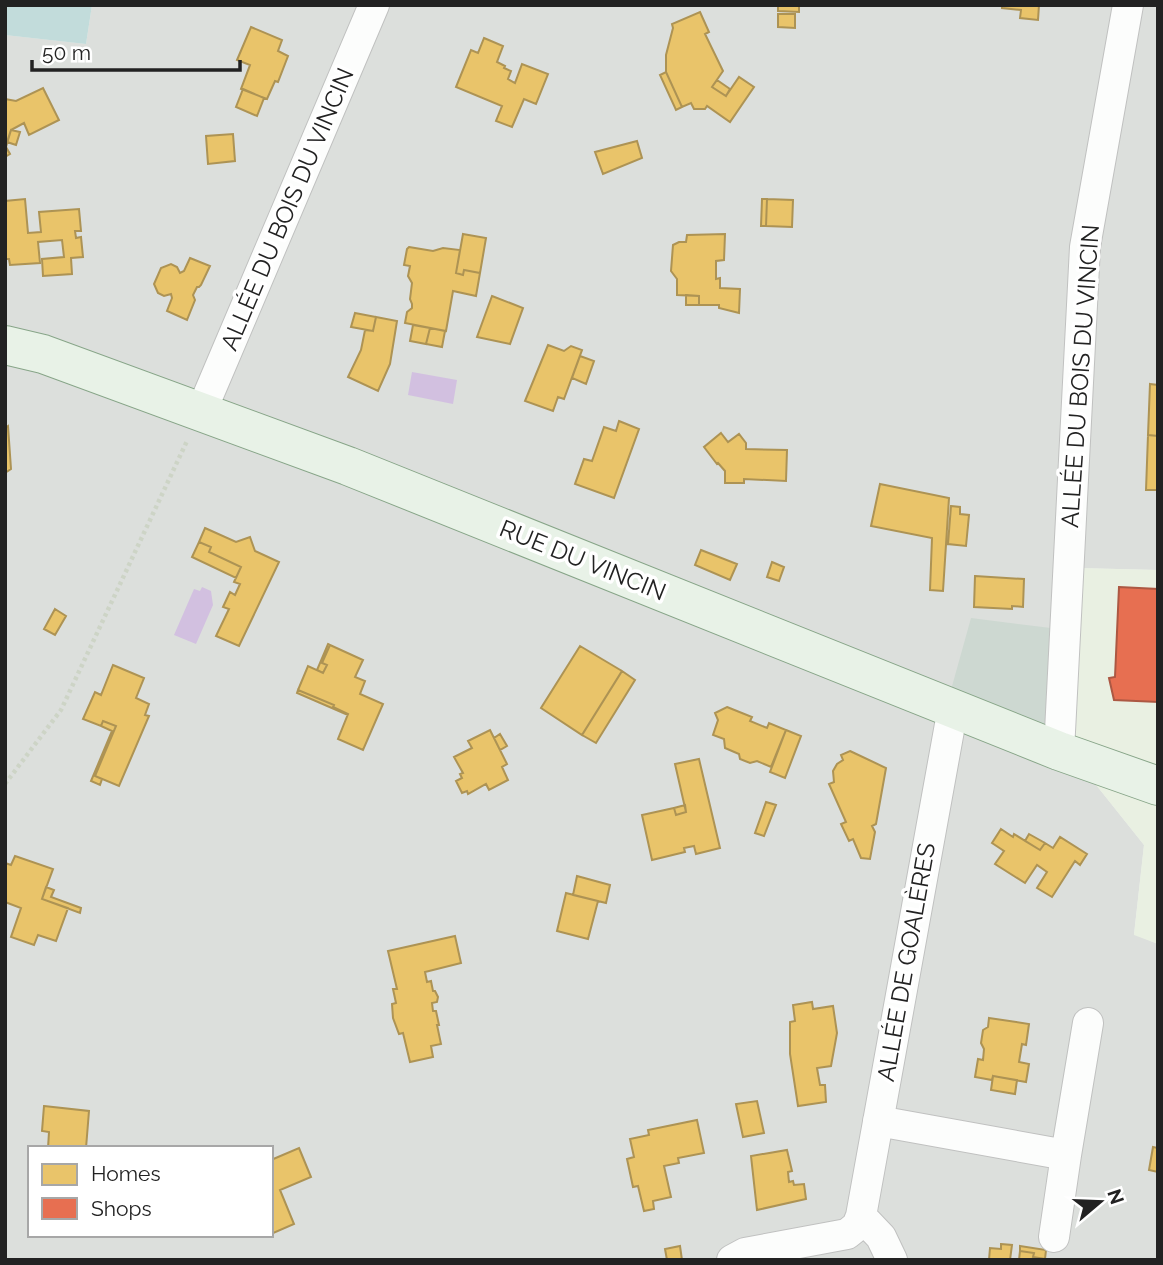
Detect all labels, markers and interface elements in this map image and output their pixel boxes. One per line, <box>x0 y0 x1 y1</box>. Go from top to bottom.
scale bar <box>32 28 240 72</box>
text: 50 m <box>42 40 91 65</box>
street label: ALLÉE DU BOIS DU VINCIN <box>214 63 360 355</box>
street label: ALLÉE DU BOIS DU VINCIN <box>1055 223 1105 529</box>
street label: RUE DU VINCIN <box>496 513 670 607</box>
street label: ALLÉE DE GOALÈRES <box>871 840 941 1084</box>
legend <box>28 1146 273 1237</box>
text: Homes <box>91 1161 161 1186</box>
north arrow <box>1065 1167 1135 1237</box>
text: N <box>1103 1186 1129 1207</box>
text: Shops <box>91 1196 152 1221</box>

